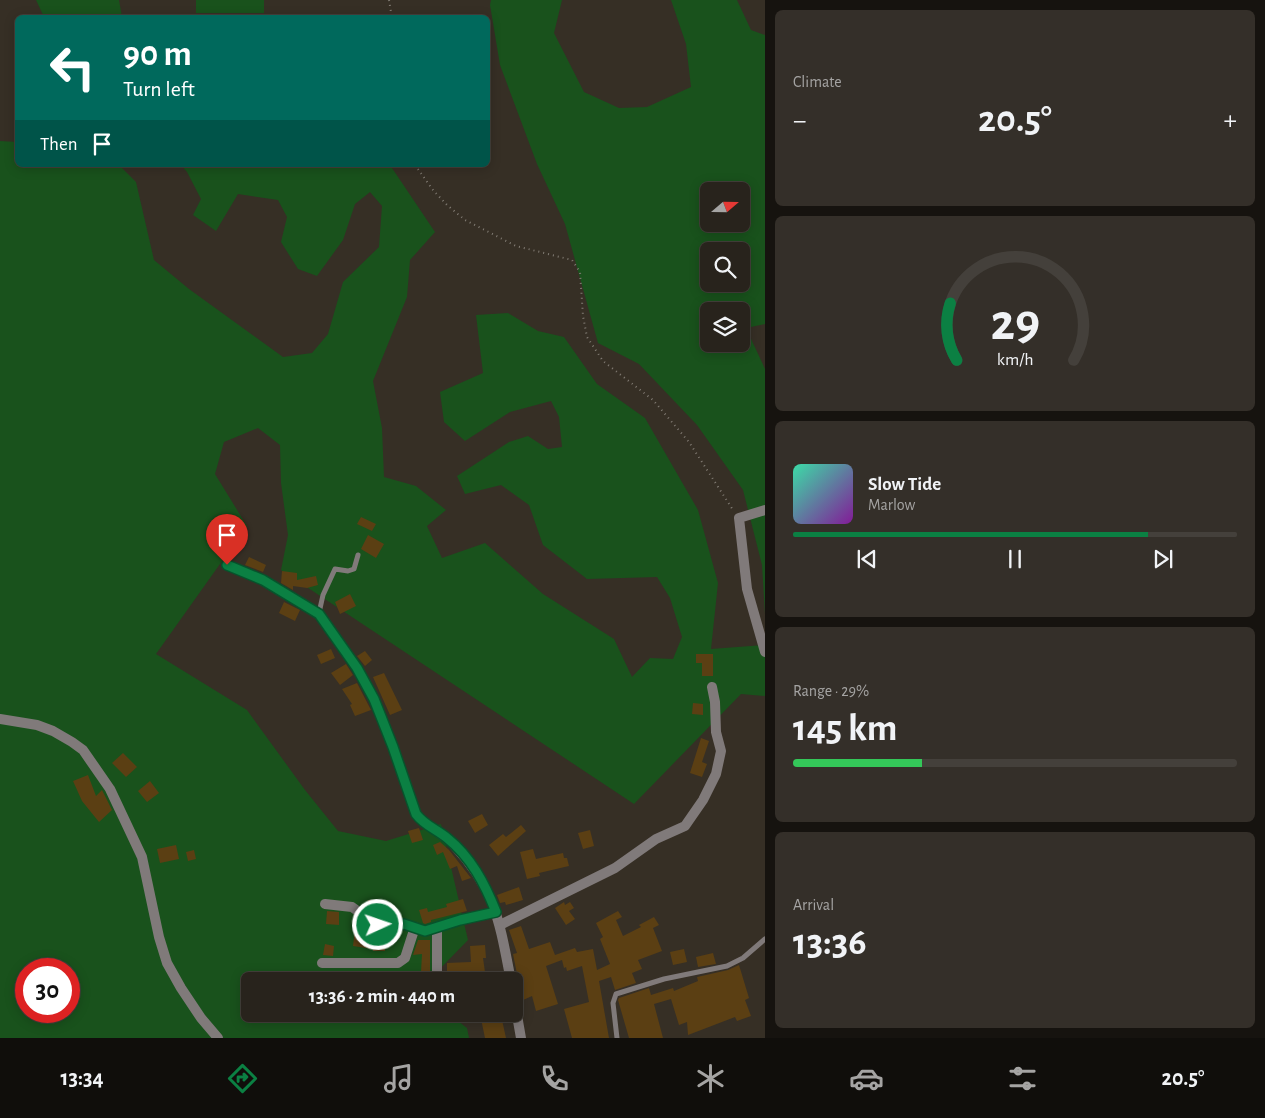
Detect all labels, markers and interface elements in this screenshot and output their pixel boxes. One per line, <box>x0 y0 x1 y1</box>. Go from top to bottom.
icon: left <box>40 35 105 100</box>
text: 90 m <box>123 37 192 72</box>
text: Climate <box>793 74 842 90</box>
text: Turn left <box>123 78 195 100</box>
text: 20.5° <box>978 101 1052 139</box>
text: − <box>793 107 806 135</box>
text: + <box>1224 107 1237 135</box>
icon: arrive <box>88 130 116 158</box>
text: Then <box>40 135 78 154</box>
north arrow <box>700 182 750 232</box>
map controls <box>700 182 750 352</box>
button: search <box>700 242 750 292</box>
text: 29 <box>990 297 1040 349</box>
button: layers <box>700 302 750 352</box>
text: km/h <box>997 351 1033 369</box>
text: Slow Tide <box>868 475 941 494</box>
text: Marlow <box>868 497 915 513</box>
pin <box>206 514 248 565</box>
icon: arrive <box>213 521 241 549</box>
icon: previous <box>853 545 881 573</box>
icon: pause <box>1001 545 1029 573</box>
icon: next <box>1149 545 1177 573</box>
text: Range · 29% <box>793 683 869 699</box>
text: 145 km <box>793 710 897 748</box>
text: Arrival <box>793 897 834 913</box>
position arrow <box>351 898 403 950</box>
text: 13:36 <box>793 924 867 962</box>
speed limit sign: 30 <box>15 958 80 1023</box>
text: 13:36 · 2 min · 440 m <box>309 987 455 1006</box>
icon: directions <box>225 1061 260 1096</box>
icon: music <box>381 1061 416 1096</box>
icon: phone <box>537 1061 572 1096</box>
icon: climate <box>693 1061 728 1096</box>
icon: car <box>849 1061 884 1096</box>
icon: filters <box>1005 1061 1040 1096</box>
text: 13:34 <box>61 1067 104 1089</box>
text: 20.5° <box>1162 1067 1204 1089</box>

